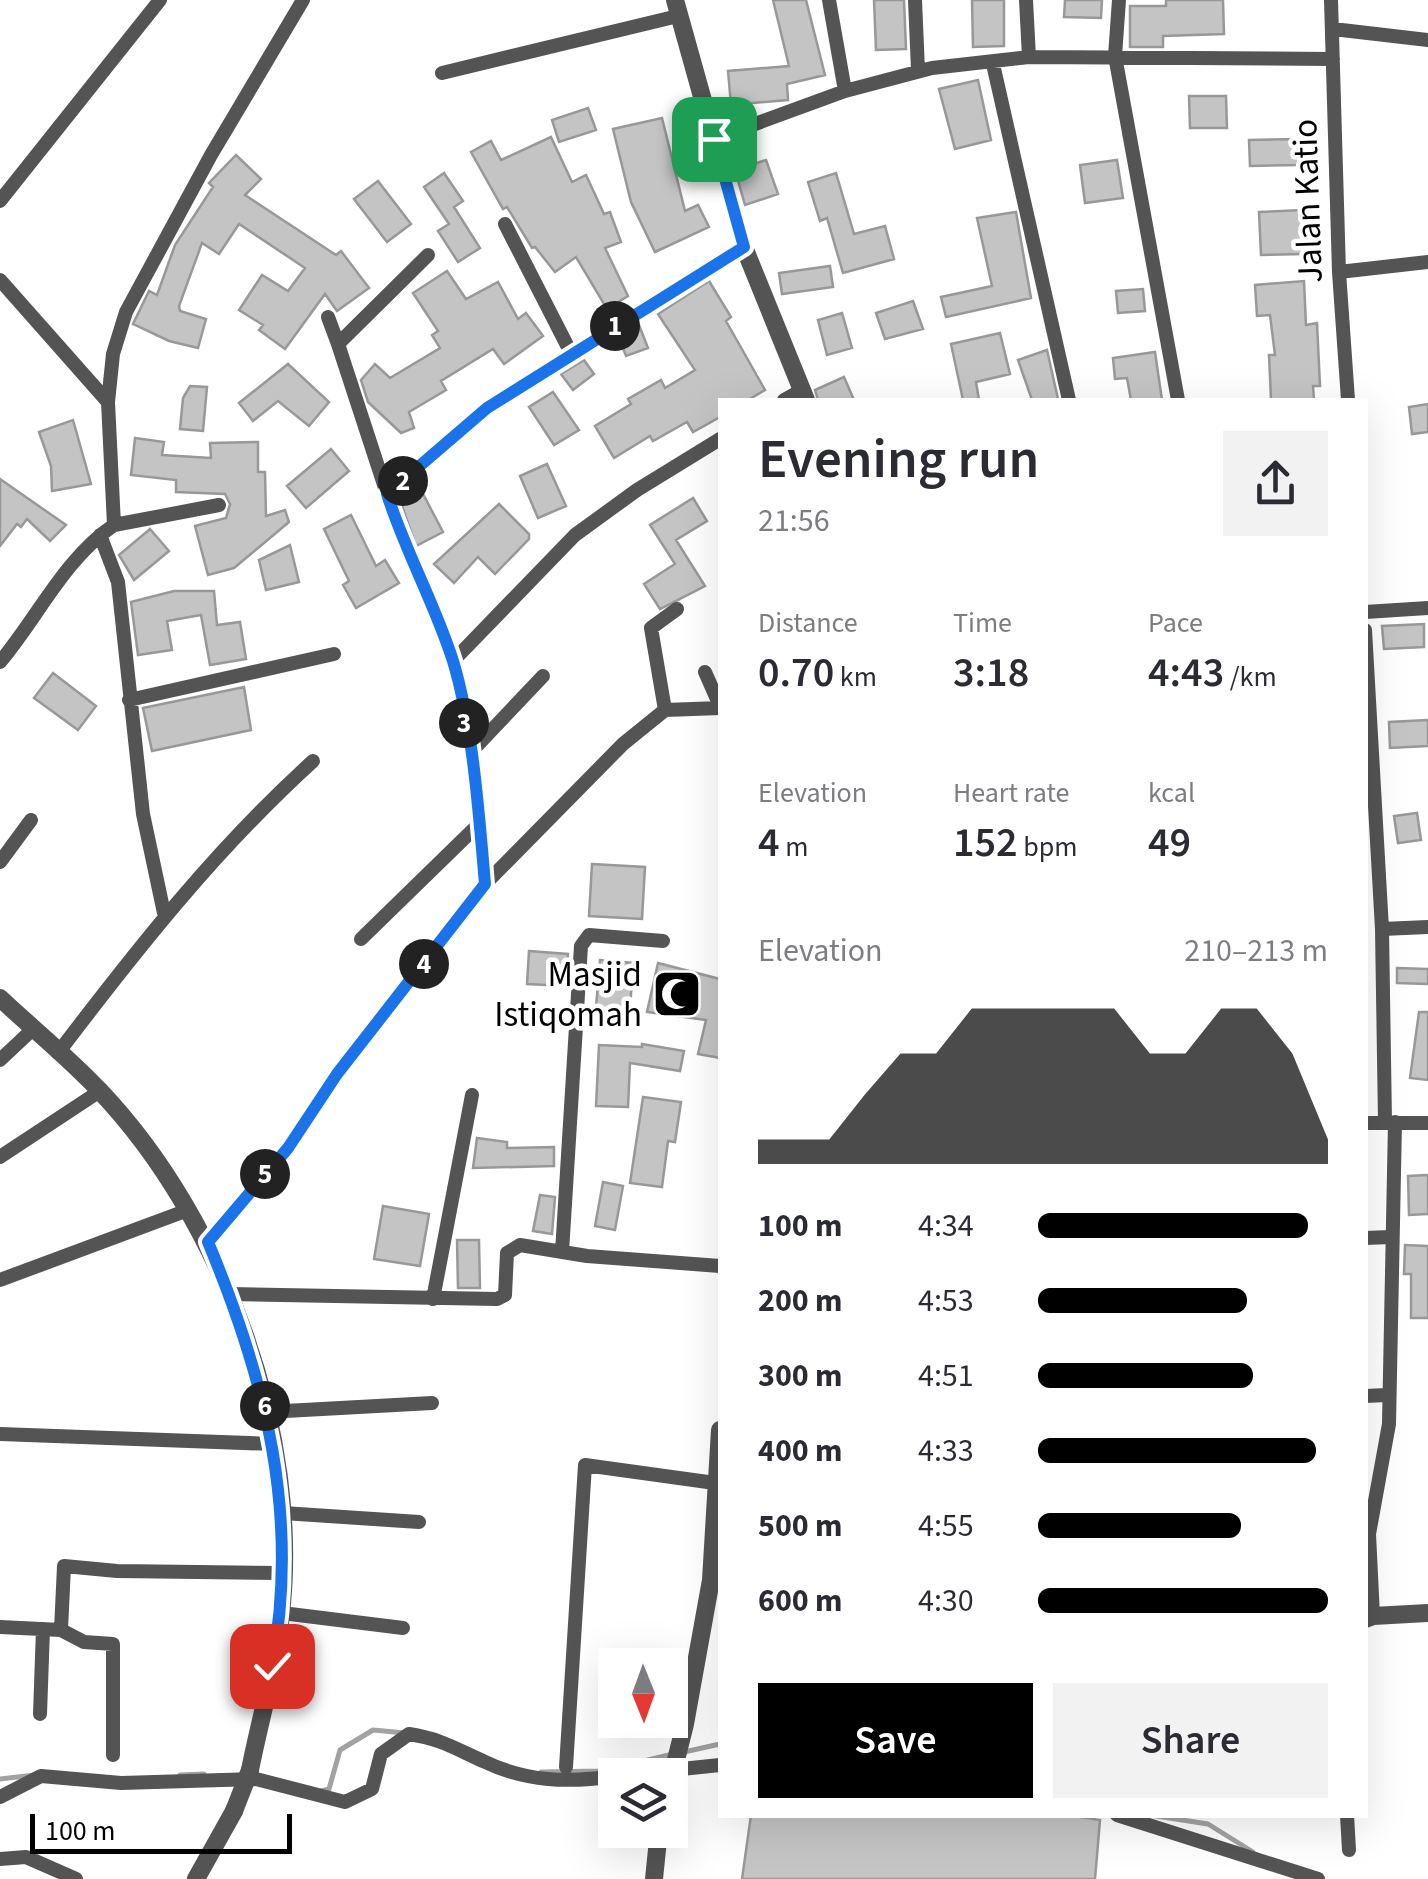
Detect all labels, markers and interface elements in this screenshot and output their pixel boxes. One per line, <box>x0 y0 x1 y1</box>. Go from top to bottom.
pin <box>672 97 757 182</box>
icon: arrive <box>687 112 742 167</box>
street label: Jalan Katio <box>1280 118 1336 284</box>
pin: 1 <box>590 301 640 351</box>
text: 1 <box>608 306 622 346</box>
text: Evening run <box>758 421 1039 499</box>
button: share <box>1223 431 1328 536</box>
pin: 2 <box>378 456 428 506</box>
text: 2 <box>396 461 410 501</box>
text: 21:56 <box>758 498 830 544</box>
text: Distance <box>758 603 858 643</box>
text: Time <box>953 603 1012 643</box>
text: Pace <box>1148 603 1203 643</box>
text: 0.70 <box>758 643 834 703</box>
text: 3:18 <box>953 643 1029 703</box>
text: 4:43 <box>1148 643 1224 703</box>
text: km <box>834 657 877 697</box>
text: /km <box>1224 657 1277 697</box>
pin: 3 <box>439 698 489 748</box>
text: 3 <box>457 703 471 743</box>
text: Elevation <box>758 773 867 813</box>
text: Heart rate <box>953 773 1069 813</box>
text: kcal <box>1148 773 1195 813</box>
text: 4 <box>758 813 780 873</box>
text: 152 <box>953 813 1018 873</box>
text: 49 <box>1148 813 1191 873</box>
text: m <box>780 827 808 867</box>
text: bpm <box>1018 827 1077 867</box>
text: Elevation <box>758 928 883 974</box>
text: 210–213 m <box>1184 928 1328 974</box>
pin: 4 <box>399 939 449 989</box>
text: 4 <box>417 944 431 984</box>
place label: Masjid Istiqomah <box>494 950 642 1040</box>
mosque icon: Masjid Istiqomah <box>651 968 703 1020</box>
pin: 5 <box>240 1149 290 1199</box>
text: 5 <box>258 1154 272 1194</box>
text: 100 m <box>758 1203 843 1249</box>
text: 4:34 <box>918 1203 974 1249</box>
text: 200 m <box>758 1278 843 1324</box>
text: 4:53 <box>918 1278 974 1324</box>
text: 300 m <box>758 1353 843 1399</box>
text: 4:51 <box>918 1353 974 1399</box>
pin: 6 <box>240 1381 290 1431</box>
text: 6 <box>258 1386 272 1426</box>
text: 400 m <box>758 1428 843 1474</box>
text: 4:33 <box>918 1428 974 1474</box>
text: 500 m <box>758 1503 843 1549</box>
text: 4:55 <box>918 1503 974 1549</box>
text: 600 m <box>758 1578 843 1624</box>
text: 4:30 <box>918 1578 974 1624</box>
pin <box>230 1624 315 1709</box>
icon: check <box>245 1639 300 1694</box>
north arrow <box>598 1648 688 1738</box>
map controls <box>598 1648 688 1848</box>
button: Save <box>758 1683 1033 1798</box>
button: Share <box>1053 1683 1328 1798</box>
button: layers <box>598 1758 688 1848</box>
scale bar <box>30 1809 292 1854</box>
text: 100 m <box>45 1811 116 1851</box>

